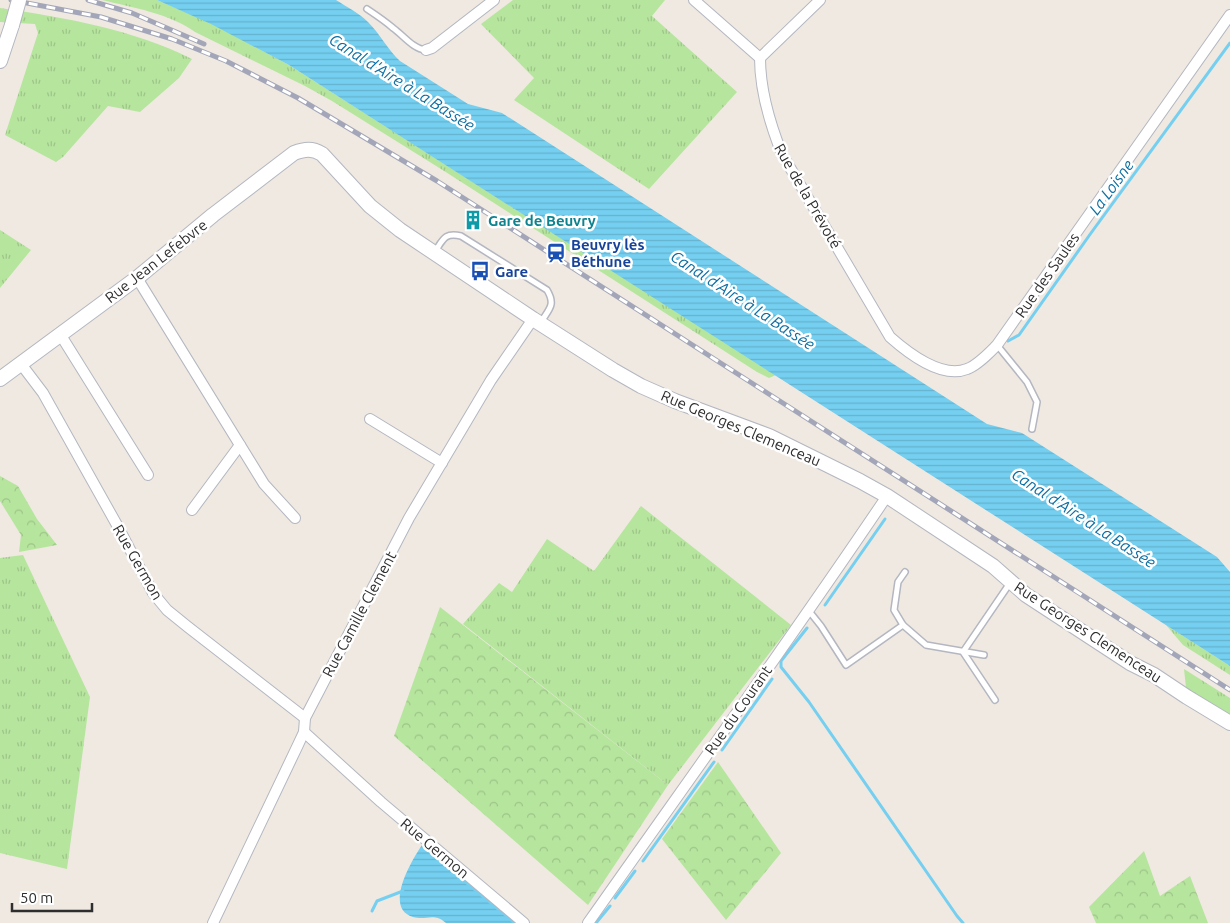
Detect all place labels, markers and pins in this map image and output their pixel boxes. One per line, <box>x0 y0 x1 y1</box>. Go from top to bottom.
building icon: Gare de Beuvry <box>462 209 484 231</box>
place label: Gare de Beuvry <box>488 212 596 229</box>
place label: Beuvry lès Béthune <box>571 236 645 270</box>
station icon: Beuvry lès Béthune <box>545 242 567 264</box>
bus stop icon: Gare <box>469 260 491 282</box>
place label: Gare <box>495 263 528 280</box>

